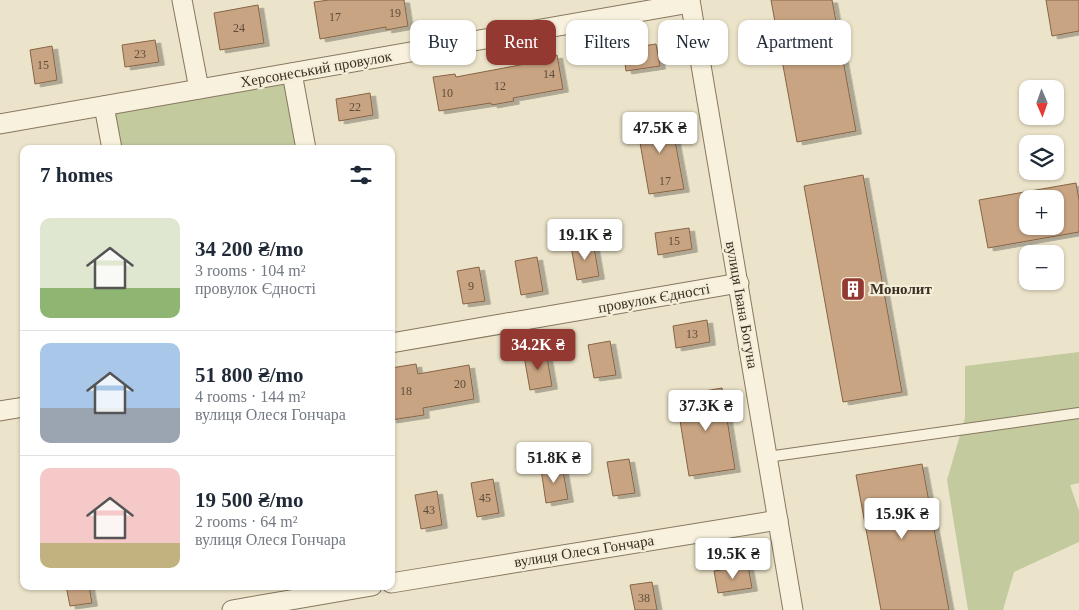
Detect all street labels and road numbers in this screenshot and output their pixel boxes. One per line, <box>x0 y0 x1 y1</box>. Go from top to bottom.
street label: Херсонеський провулок <box>239 48 394 90</box>
street label: вулиця Івана Богуна <box>723 240 761 370</box>
street label: провулок Єдності <box>597 280 711 316</box>
street label: вулиця Олеся Гончара <box>513 532 655 570</box>

